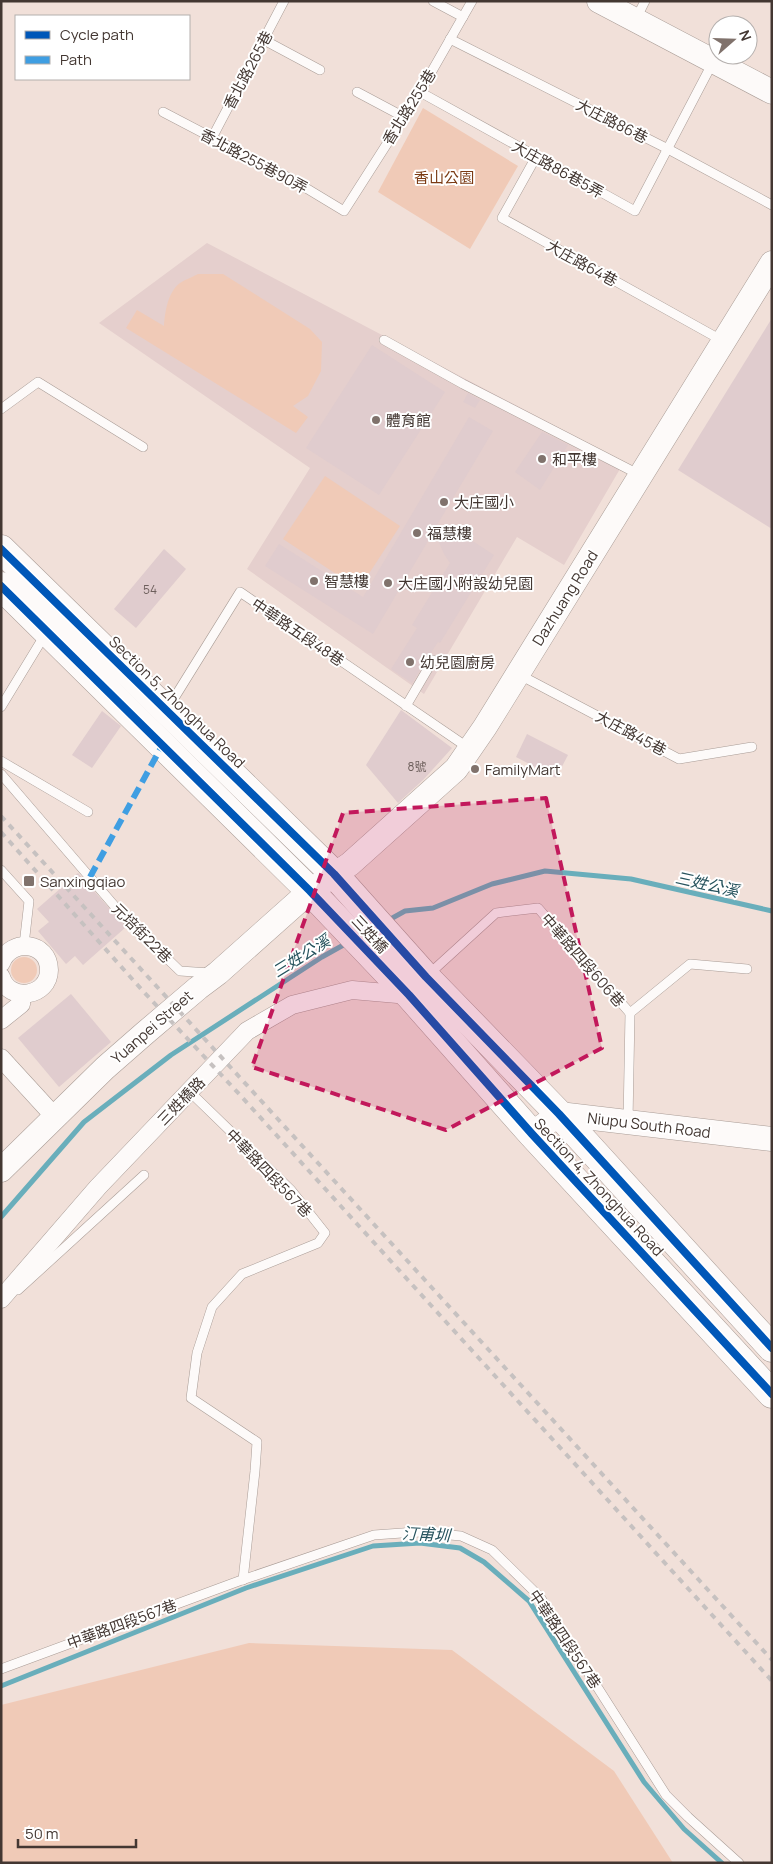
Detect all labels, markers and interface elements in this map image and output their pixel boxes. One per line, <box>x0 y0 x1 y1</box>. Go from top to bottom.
legend <box>15 15 190 80</box>
north arrow <box>708 15 758 65</box>
text: Cycle path <box>60 24 134 45</box>
street label: 香北路265巷 <box>218 27 278 113</box>
text: N <box>735 27 756 43</box>
text: Path <box>60 49 92 70</box>
street label: 香北路255巷 <box>377 65 441 149</box>
street label: 大庄路86巷 <box>572 94 652 148</box>
street label: 香北路255巷90弄 <box>196 124 312 198</box>
street label: 大庄路86巷5弄 <box>508 135 608 203</box>
park label: 香山公園 <box>414 167 474 188</box>
street label: 大庄路64巷 <box>543 235 621 291</box>
place label: 體育館 <box>386 410 431 431</box>
marker: 體育館 <box>370 414 382 426</box>
place label: 和平樓 <box>552 449 597 470</box>
marker: 和平樓 <box>536 453 548 465</box>
place label: 大庄國小 <box>454 492 514 513</box>
marker: 大庄國小 <box>438 496 450 508</box>
place label: 福慧樓 <box>427 523 472 544</box>
marker: 福慧樓 <box>411 527 423 539</box>
street label: Dazhuang Road <box>527 546 603 650</box>
place label: 智慧樓 <box>324 571 369 592</box>
place label: 大庄國小附設幼兒園 <box>398 573 533 594</box>
marker: 智慧樓 <box>308 575 320 587</box>
marker: 大庄國小附設幼兒園 <box>382 577 394 589</box>
house number: 54 <box>143 581 157 598</box>
street label: 中華路五段48巷 <box>248 593 348 671</box>
street label: Section 5, Zhonghua Road <box>104 631 250 773</box>
place label: 幼兒園廚房 <box>420 652 495 673</box>
marker: 幼兒園廚房 <box>404 656 416 668</box>
street label: 大庄路45巷 <box>592 706 670 760</box>
house number: 8號 <box>408 758 426 775</box>
place label: FamilyMart <box>485 759 561 780</box>
marker: FamilyMart <box>469 763 481 775</box>
water label: 三姓公溪 <box>673 866 743 902</box>
place label: Sanxingqiao <box>40 871 125 892</box>
marker: Sanxingqiao <box>22 874 36 888</box>
street label: 元培街22巷 <box>107 898 177 968</box>
street label: 中華路四段606巷 <box>536 909 630 1011</box>
street label: 三姓橋 <box>347 910 393 958</box>
water label: 三姓公溪 <box>268 929 336 982</box>
street label: Yuanpei Street <box>107 986 197 1068</box>
street label: 三姓橋路 <box>153 1072 209 1130</box>
street label: Niupu South Road <box>586 1107 712 1143</box>
street label: Section 4, Zhonghua Road <box>529 1113 669 1261</box>
street label: 中華路四段567巷 <box>221 1124 317 1222</box>
water label: 汀甫圳 <box>401 1522 453 1546</box>
street label: 中華路四段567巷 <box>524 1585 606 1693</box>
street label: 中華路四段567巷 <box>64 1594 180 1654</box>
scale bar <box>18 1816 135 1848</box>
text: 50 m <box>25 1823 59 1844</box>

